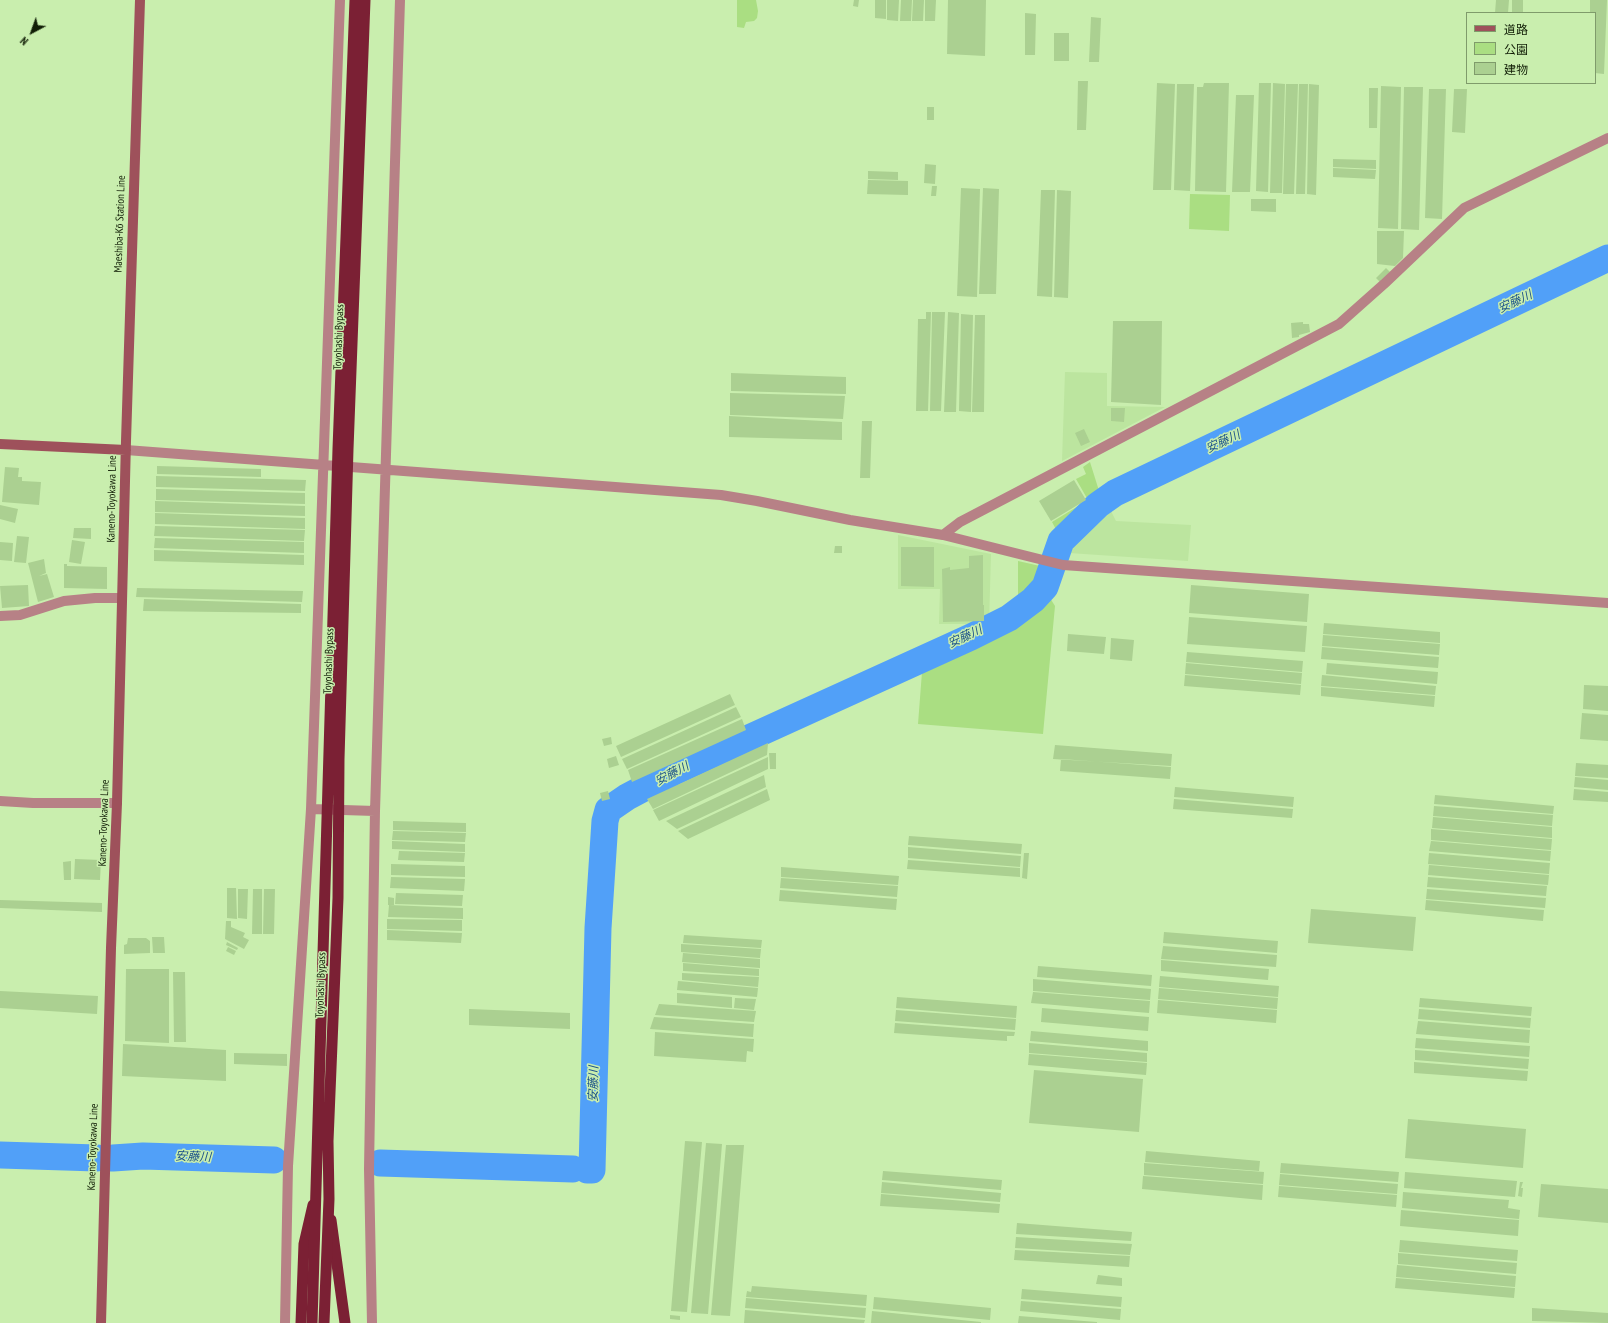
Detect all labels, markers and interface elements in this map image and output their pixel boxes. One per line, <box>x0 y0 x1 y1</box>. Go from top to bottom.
north arrow <box>12 12 52 52</box>
legend <box>1466 12 1596 84</box>
text: 道路 <box>1504 22 1528 37</box>
text: N <box>17 34 31 48</box>
text: 公園 <box>1504 42 1528 57</box>
text: 建物 <box>1504 62 1528 77</box>
street label: Maeshiba-Kō Station Line <box>112 175 128 273</box>
water label: 安藤川 <box>1496 288 1534 316</box>
street label: Toyohashi Bypass <box>331 304 347 370</box>
water label: 安藤川 <box>1204 428 1242 456</box>
street label: Kaneno-Toyokawa Line <box>105 455 119 543</box>
water label: 安藤川 <box>946 623 984 651</box>
street label: Toyohashi Bypass <box>321 628 337 694</box>
water label: 安藤川 <box>653 759 691 789</box>
street label: Kaneno-Toyokawa Line <box>96 779 112 867</box>
street label: Toyohashi Bypass <box>313 952 329 1018</box>
water label: 安藤川 <box>586 1066 602 1102</box>
street label: Kaneno-Toyokawa Line <box>85 1103 101 1191</box>
water label: 安藤川 <box>175 1149 211 1165</box>

